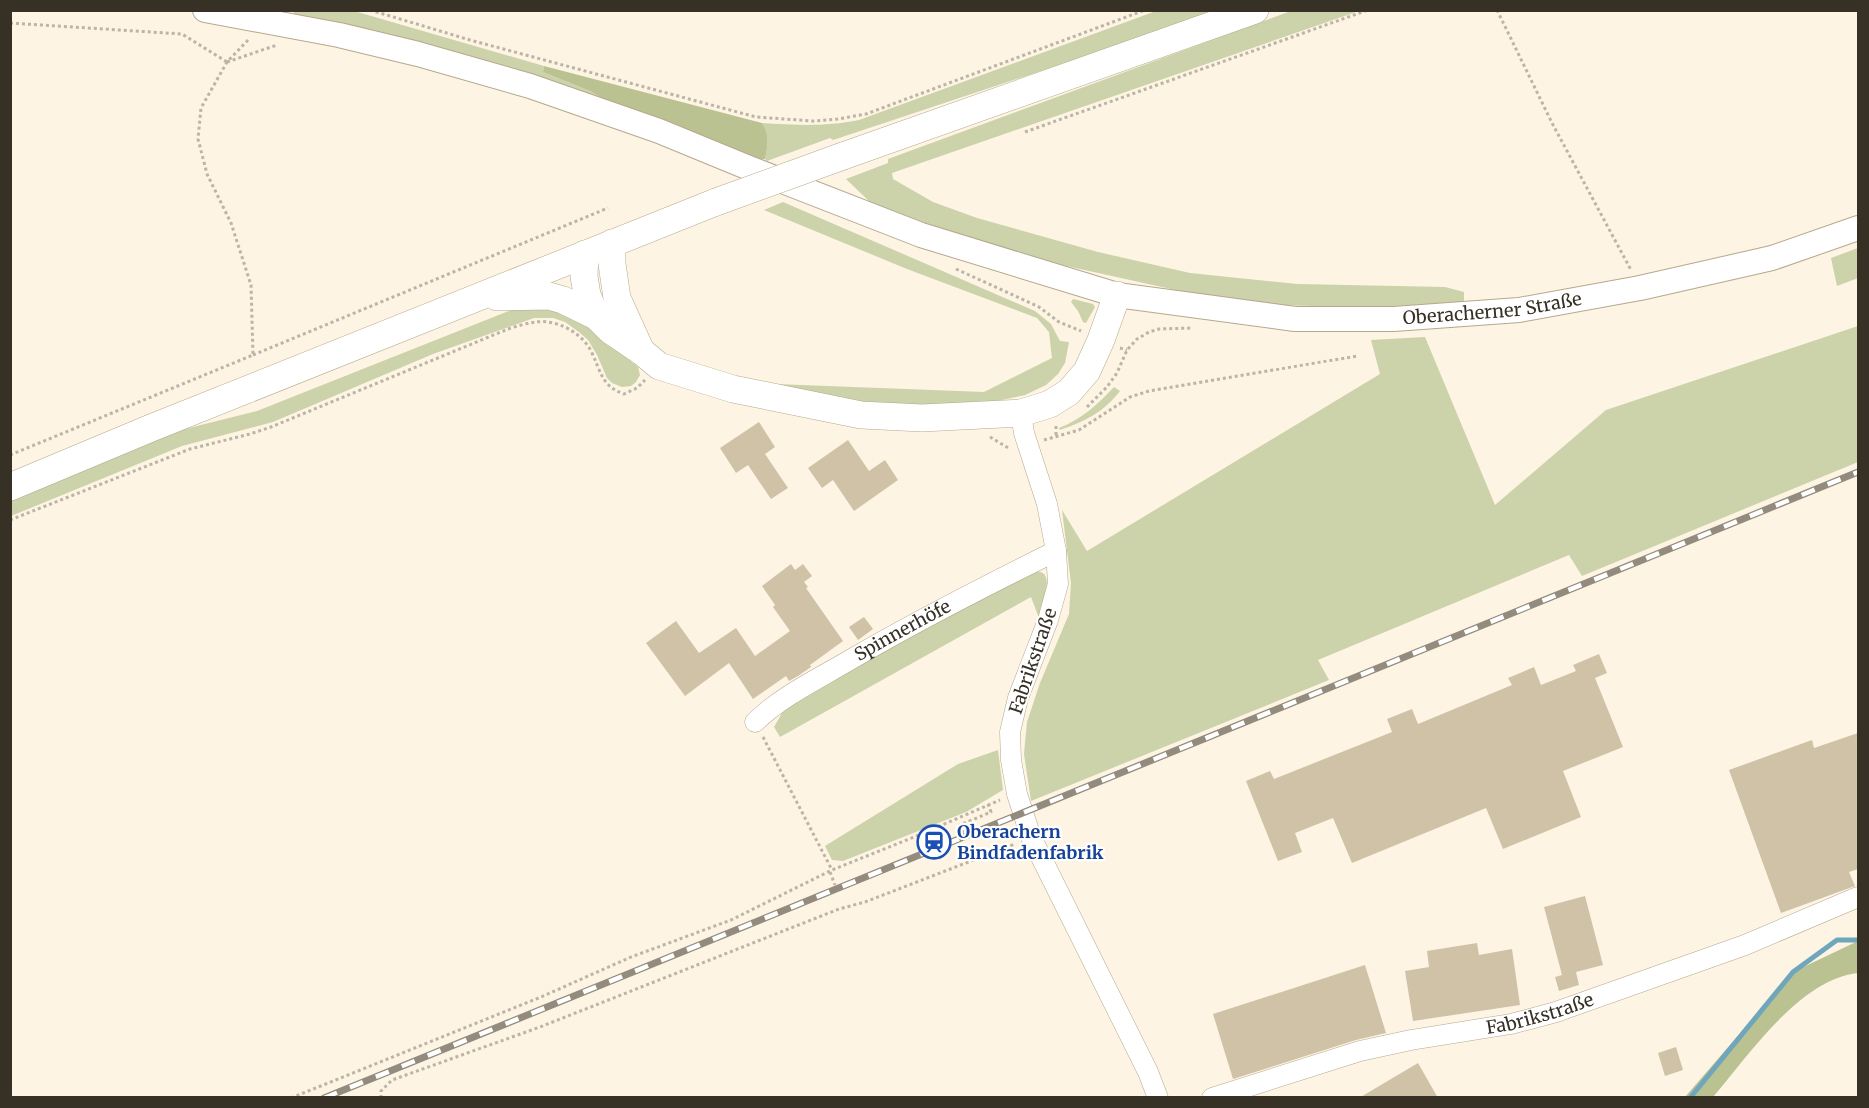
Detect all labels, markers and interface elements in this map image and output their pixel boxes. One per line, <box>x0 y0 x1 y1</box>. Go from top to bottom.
street label: Oberacherner Straße <box>1402 287 1583 329</box>
street label: Spinnerhöfe <box>850 594 954 666</box>
street label: Fabrikstraße <box>1004 605 1061 717</box>
place label: Oberachern Bindfadenfabrik <box>957 820 1104 864</box>
station icon: Oberachern Bindfadenfabrik <box>916 824 952 860</box>
street label: Fabrikstraße <box>1484 988 1597 1039</box>

